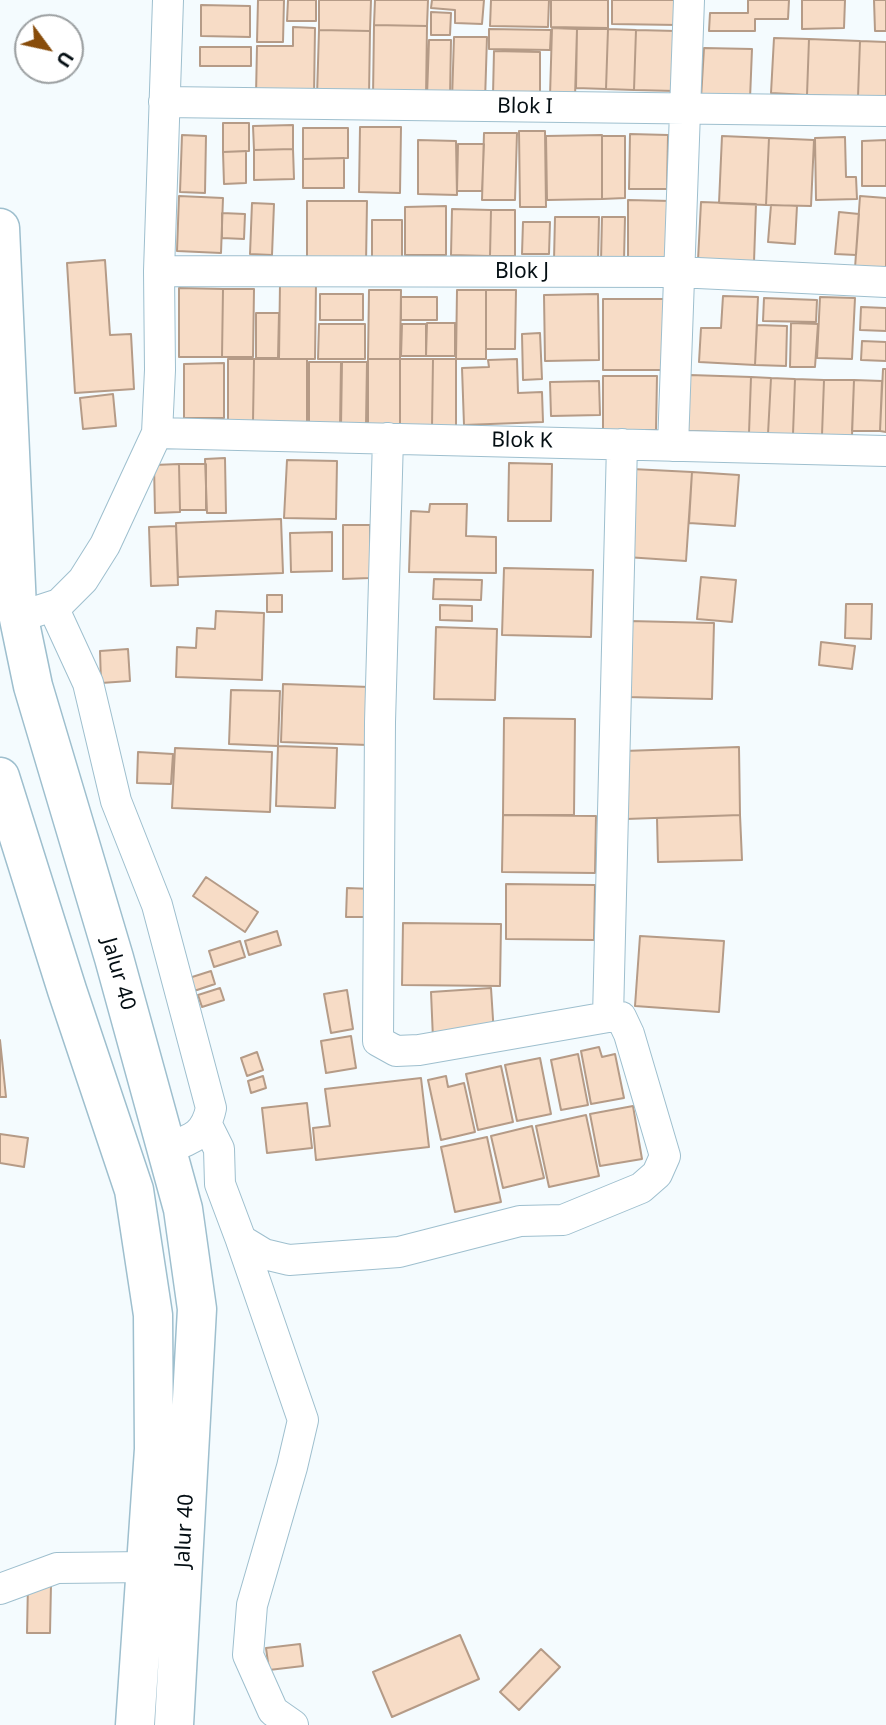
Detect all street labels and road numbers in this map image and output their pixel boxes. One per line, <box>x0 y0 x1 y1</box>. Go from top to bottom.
street label: Blok I <box>497 94 553 120</box>
street label: Blok J <box>495 259 549 285</box>
street label: Blok K <box>491 428 553 454</box>
street label: Jalur 40 <box>96 935 140 1013</box>
street label: Jalur 40 <box>170 1493 200 1569</box>

